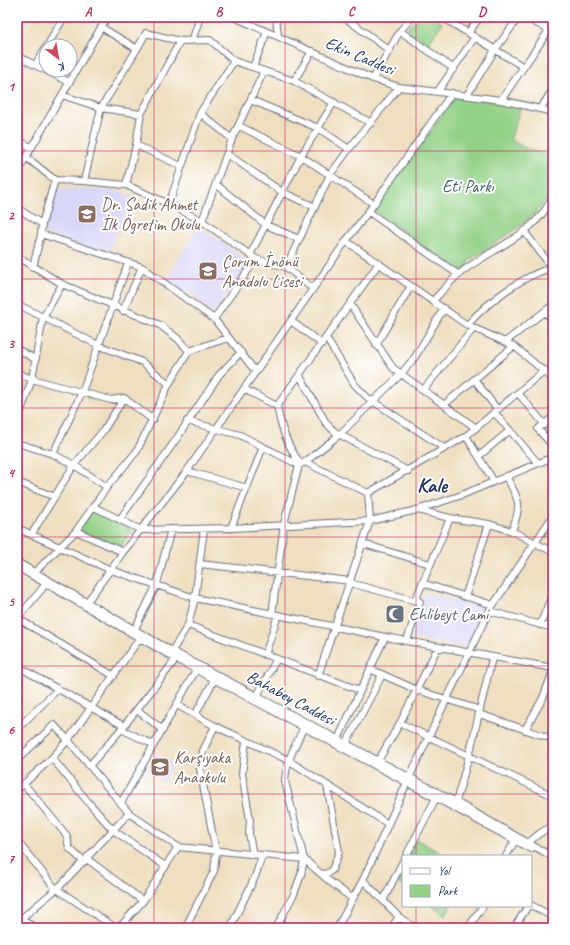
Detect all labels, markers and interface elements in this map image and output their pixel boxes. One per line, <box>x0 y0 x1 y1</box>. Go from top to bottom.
text: A <box>85 4 93 20</box>
text: B <box>216 4 224 20</box>
text: C <box>348 4 356 20</box>
text: D <box>478 4 487 20</box>
street label: Ekin Caddesi <box>322 32 399 81</box>
north arrow <box>38 38 78 78</box>
text: K <box>55 59 69 75</box>
text: 1 <box>8 79 16 95</box>
park label: Eti Parkı <box>442 176 494 197</box>
place label: Dr. Sadik Ahmet İlk Ögretim Okulu <box>101 194 201 235</box>
school or university icon: Dr. Sadik Ahmet İlk Ögretim Okulu <box>76 203 98 225</box>
text: 2 <box>8 208 15 224</box>
place label: Çorum İnönü Anadolu Lisesi <box>222 251 305 292</box>
school or university icon: Çorum İnönü Anadolu Lisesi <box>197 260 219 282</box>
text: 3 <box>8 336 15 352</box>
text: 4 <box>8 465 16 481</box>
district label: Kale <box>417 472 449 498</box>
text: 5 <box>8 594 15 610</box>
mosque icon: Ehlibeyt Cami <box>384 603 406 625</box>
place label: Ehlibeyt Cami <box>409 604 490 625</box>
street label: Bahabey Caddesi <box>243 666 341 731</box>
text: 6 <box>8 722 15 738</box>
place label: Karşıyaka Anaokulu <box>174 747 232 788</box>
school or university icon: Karşıyaka Anaokulu <box>149 756 171 778</box>
text: 7 <box>8 851 15 867</box>
legend <box>402 855 532 907</box>
text: Yol <box>438 863 452 879</box>
text: Park <box>438 883 459 899</box>

